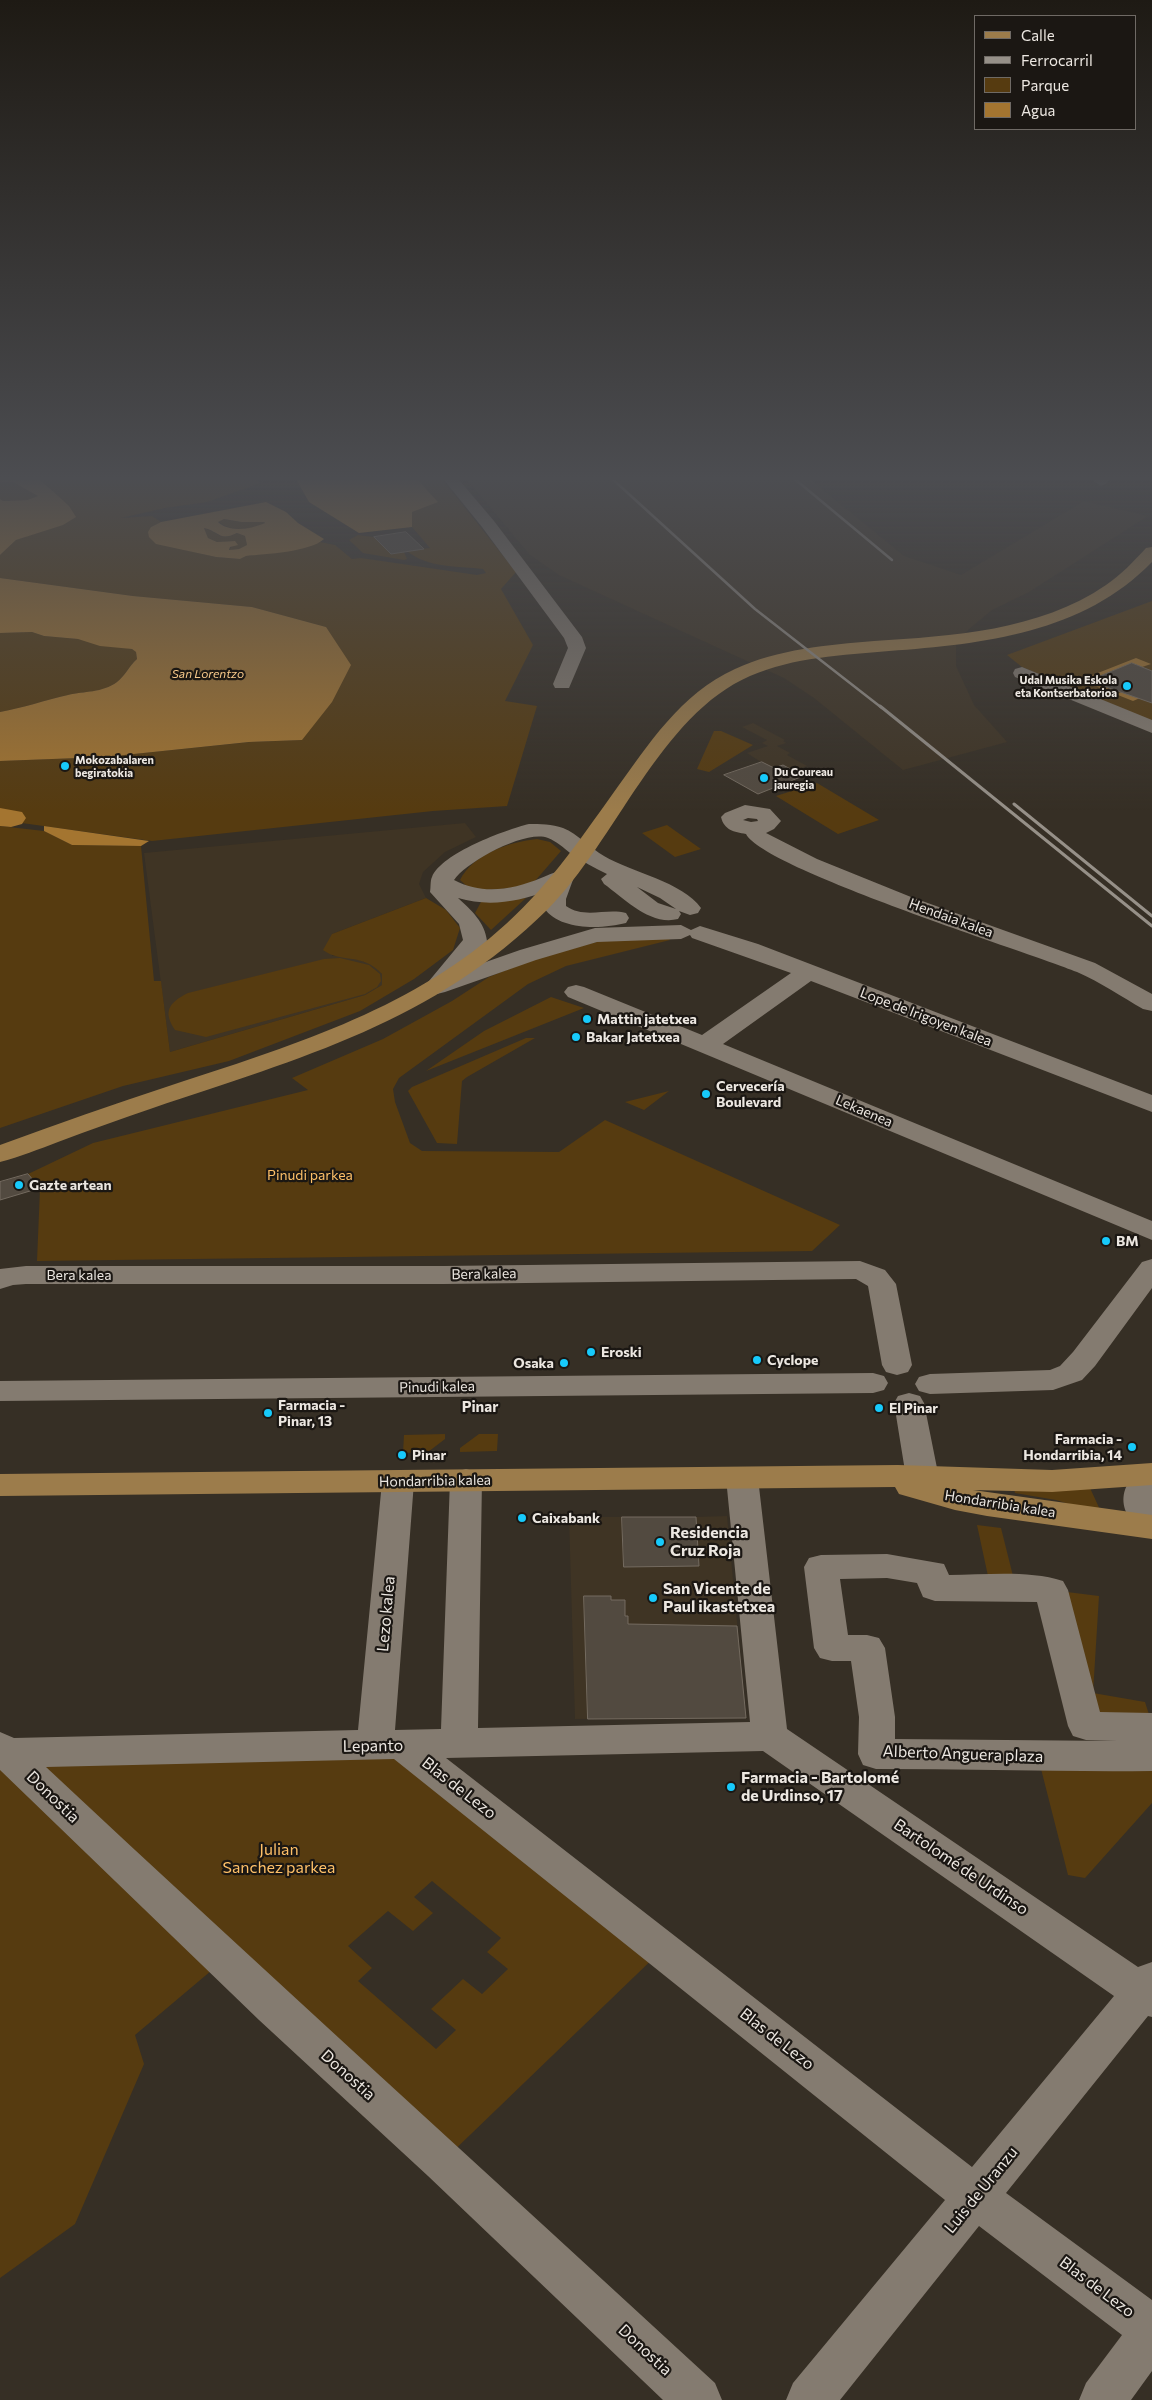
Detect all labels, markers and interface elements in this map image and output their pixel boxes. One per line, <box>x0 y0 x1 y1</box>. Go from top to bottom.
legend <box>974 15 1137 130</box>
text: Calle <box>1021 26 1055 44</box>
text: Ferrocarril <box>1021 51 1093 69</box>
text: Parque <box>1021 76 1069 94</box>
text: Agua <box>1021 101 1055 119</box>
water label: San Lorentzo <box>172 667 244 681</box>
place label: Udal Musika Eskola eta Kontserbatorioa <box>1015 673 1117 699</box>
marker: Udal Musika Eskola eta Kontserbatorioa <box>1121 680 1133 692</box>
place label: Mokozabalaren begiratokia <box>75 753 154 779</box>
marker: Mokozabalaren begiratokia <box>59 760 71 772</box>
place label: Du Coureau jauregia <box>774 765 833 791</box>
marker: Du Coureau jauregia <box>758 772 770 784</box>
street label: Hendaia kalea <box>907 895 995 941</box>
street label: Lope de Irigoyen kalea <box>858 984 994 1050</box>
place label: Mattin jatetxea <box>597 1011 697 1027</box>
marker: Mattin jatetxea <box>581 1013 593 1025</box>
place label: Bakar Jatetxea <box>586 1029 680 1045</box>
marker: Bakar Jatetxea <box>570 1031 582 1043</box>
place label: Cervecería Boulevard <box>716 1078 785 1110</box>
marker: Cervecería Boulevard <box>700 1088 712 1100</box>
street label: Lekaenea <box>833 1091 895 1131</box>
park label: Pinudi parkea <box>267 1167 353 1183</box>
place label: Gazte artean <box>29 1177 112 1193</box>
marker: Gazte artean <box>13 1179 25 1191</box>
place label: BM <box>1116 1233 1139 1249</box>
marker: BM <box>1100 1235 1112 1247</box>
street label: Bera kalea <box>451 1265 517 1283</box>
street label: Bera kalea <box>46 1267 112 1283</box>
place label: Eroski <box>601 1344 642 1360</box>
marker: Eroski <box>585 1346 597 1358</box>
place label: Cyclope <box>767 1352 818 1368</box>
marker: Cyclope <box>751 1354 763 1366</box>
place label: Osaka <box>513 1355 554 1371</box>
marker: Osaka <box>558 1357 570 1369</box>
street label: Pinudi kalea <box>399 1378 475 1396</box>
place label: Farmacia - Pinar, 13 <box>278 1397 345 1430</box>
district label: Pinar <box>462 1398 498 1416</box>
place label: El Pinar <box>889 1400 938 1416</box>
marker: El Pinar <box>873 1402 885 1414</box>
marker: Farmacia - Pinar, 13 <box>262 1407 274 1419</box>
place label: Farmacia - Hondarribia, 14 <box>1023 1431 1122 1464</box>
marker: Farmacia - Hondarribia, 14 <box>1126 1441 1138 1453</box>
place label: Pinar <box>412 1447 446 1463</box>
marker: Pinar <box>396 1449 408 1461</box>
street label: Hondarribia kalea <box>379 1472 491 1490</box>
street label: Hondarribia kalea <box>943 1487 1057 1521</box>
place label: Caixabank <box>532 1510 600 1526</box>
marker: Caixabank <box>516 1512 528 1524</box>
place label: Residencia Cruz Roja <box>670 1523 749 1561</box>
marker: Residencia Cruz Roja <box>654 1536 666 1548</box>
street label: Lezo kalea <box>373 1575 399 1653</box>
place label: San Vicente de Paul ikastetxea <box>663 1579 775 1617</box>
marker: San Vicente de Paul ikastetxea <box>647 1592 659 1604</box>
street label: Lepanto <box>343 1736 403 1756</box>
street label: Alberto Anguera plaza <box>882 1742 1044 1766</box>
street label: Blas de Lezo <box>418 1753 500 1823</box>
street label: Donostia <box>23 1767 83 1827</box>
place label: Farmacia - Bartolomé de Urdinso, 17 <box>741 1768 899 1806</box>
marker: Farmacia - Bartolomé de Urdinso, 17 <box>725 1781 737 1793</box>
street label: Bartolomé de Urdinso <box>890 1815 1032 1919</box>
park label: Julian Sanchez parkea <box>223 1840 335 1878</box>
street label: Blas de Lezo <box>736 2004 818 2074</box>
street label: Donostia <box>317 2046 379 2104</box>
street label: Luis de Uranzu <box>940 2143 1022 2237</box>
street label: Blas de Lezo <box>1056 2253 1138 2321</box>
street label: Donostia <box>614 2320 676 2380</box>

